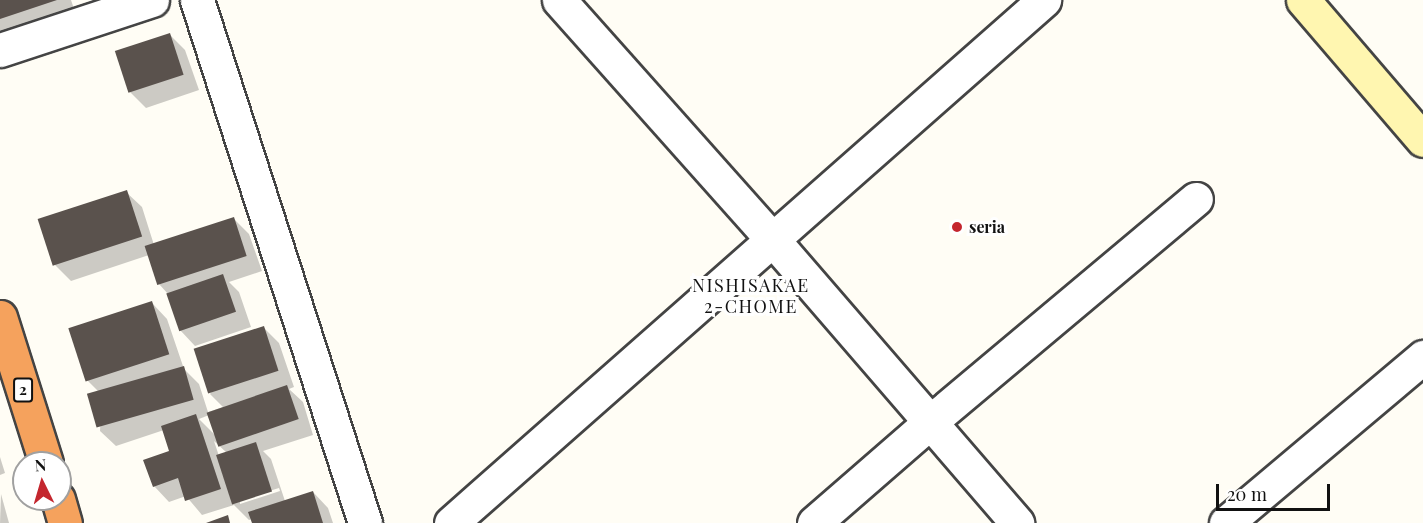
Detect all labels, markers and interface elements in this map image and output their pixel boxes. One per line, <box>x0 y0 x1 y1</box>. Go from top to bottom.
place label: seria <box>969 217 1005 237</box>
marker: seria <box>950 220 964 234</box>
district label: NISHISAKAE 2-CHOME <box>692 275 810 318</box>
road number: 2 <box>12 378 34 402</box>
north arrow <box>12 451 72 511</box>
text: N <box>34 454 47 476</box>
scale bar <box>1219 472 1333 510</box>
text: 20 m <box>1227 482 1267 506</box>

